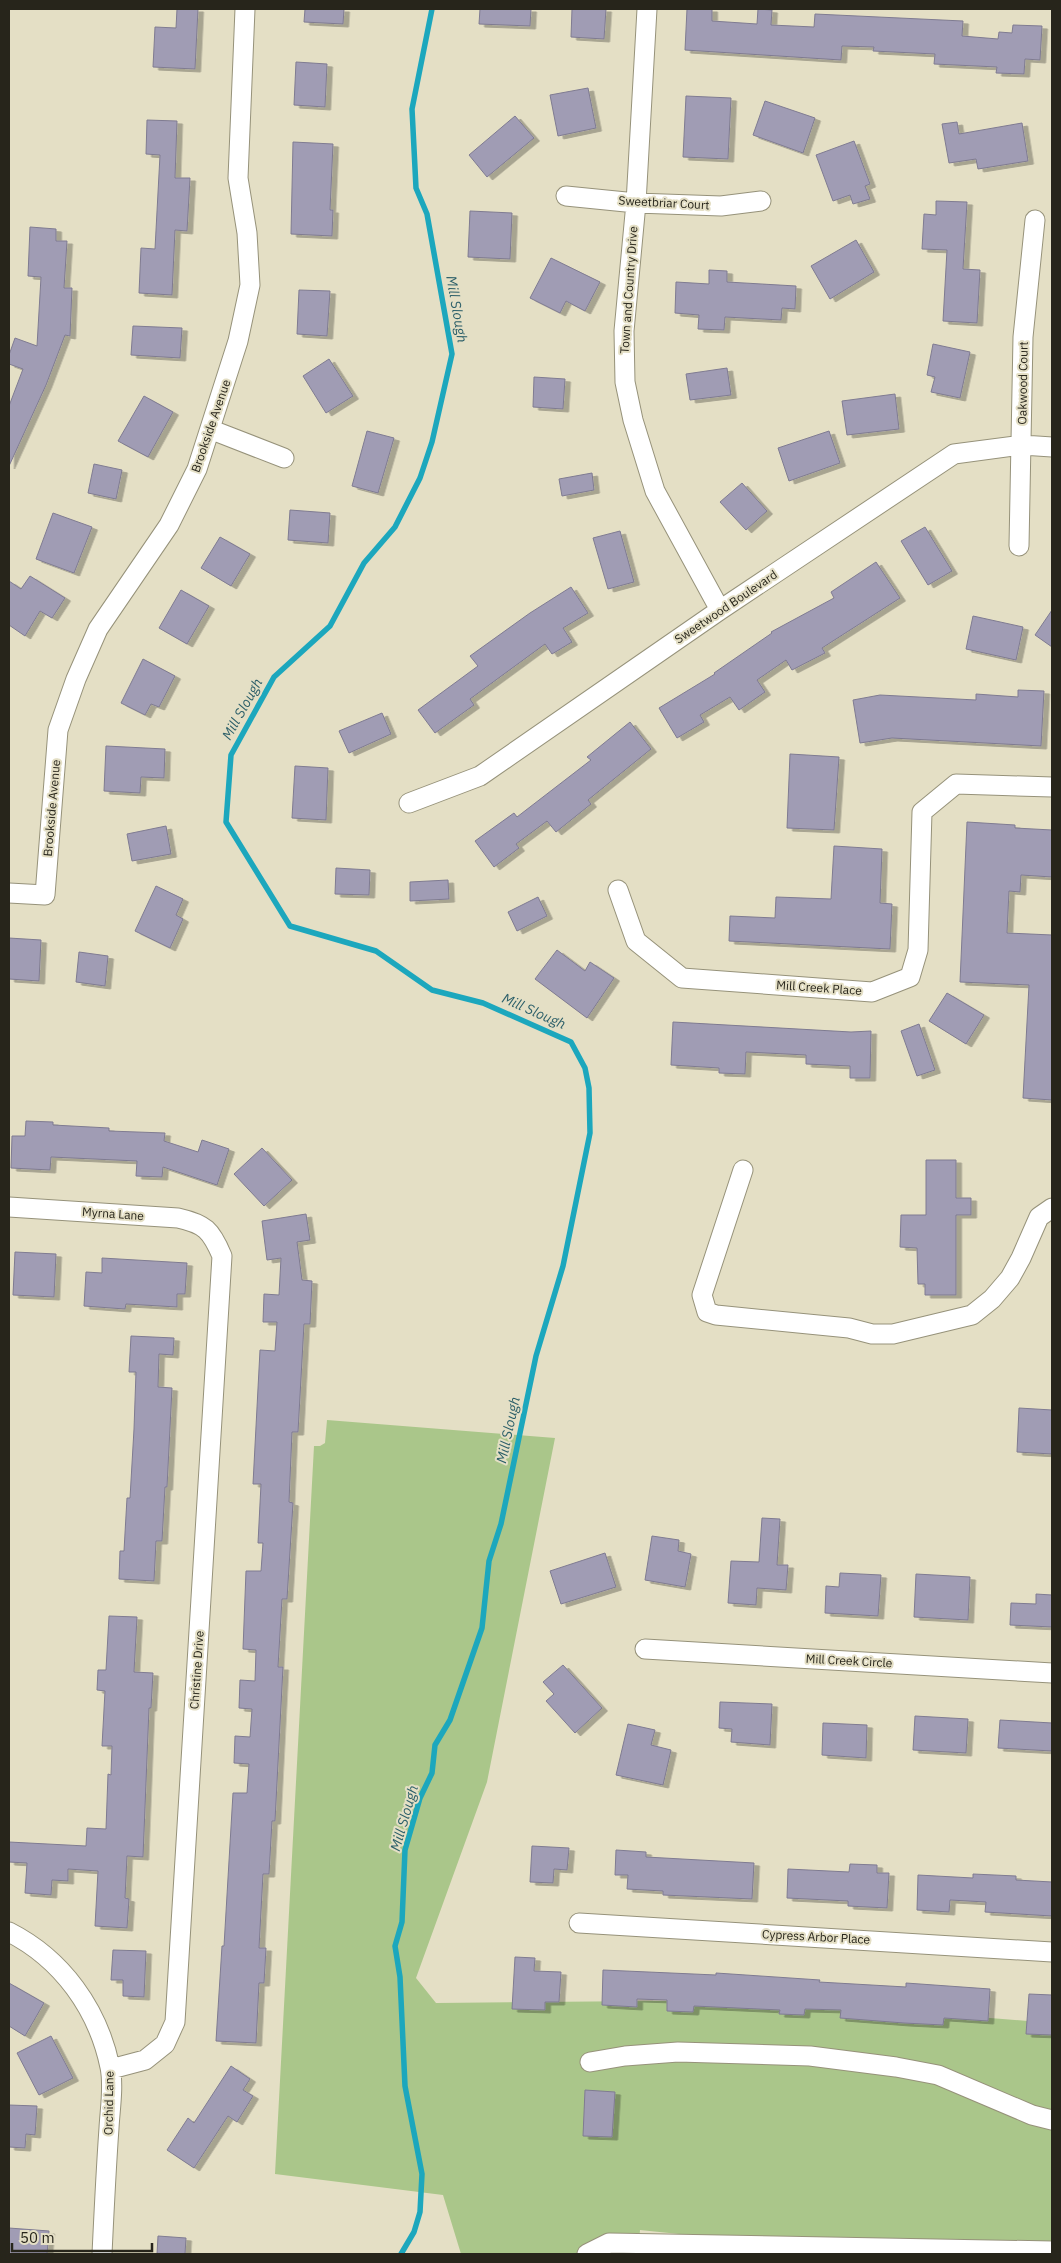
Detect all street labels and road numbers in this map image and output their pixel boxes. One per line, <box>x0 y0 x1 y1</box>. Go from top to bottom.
street label: Sweetbriar Court <box>618 193 710 212</box>
street label: Town and Country Drive <box>617 225 640 354</box>
street label: Oakwood Court <box>1014 341 1031 425</box>
street label: Brookside Avenue <box>188 377 234 474</box>
street label: Sweetwood Boulevard <box>672 567 780 647</box>
street label: Brookside Avenue <box>40 759 63 857</box>
street label: Mill Creek Place <box>776 977 863 998</box>
street label: Myrna Lane <box>82 1204 145 1223</box>
street label: Christine Drive <box>186 1630 207 1710</box>
street label: Mill Creek Circle <box>805 1651 893 1670</box>
street label: Cypress Arbor Place <box>762 1926 871 1947</box>
street label: Orchid Lane <box>100 2070 117 2135</box>

